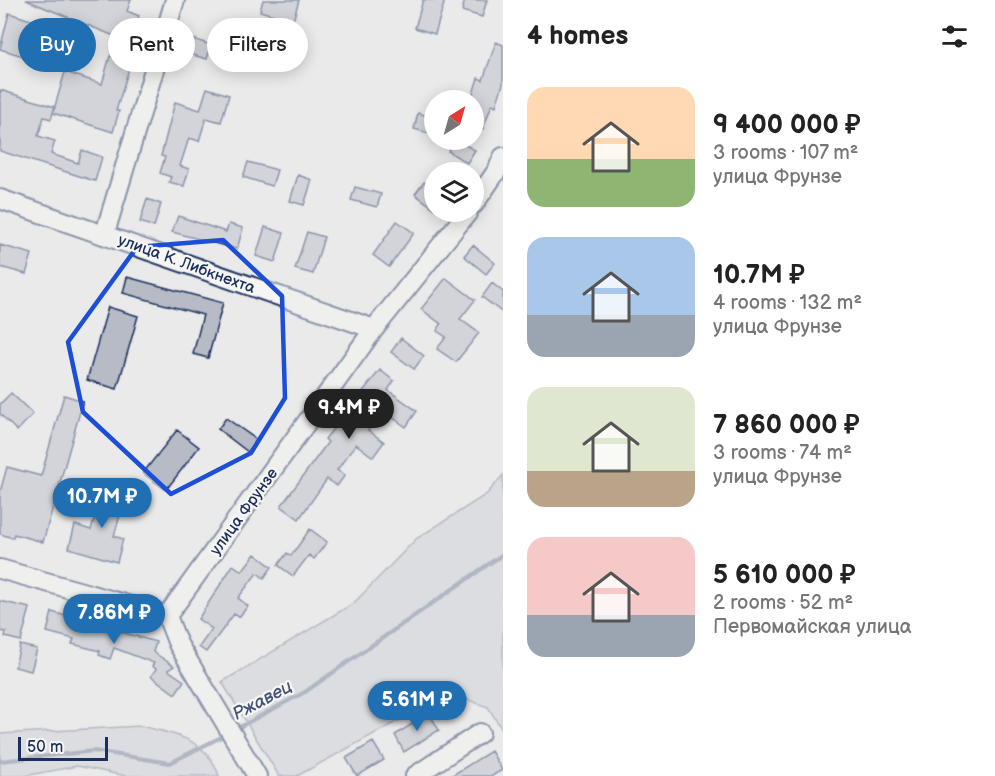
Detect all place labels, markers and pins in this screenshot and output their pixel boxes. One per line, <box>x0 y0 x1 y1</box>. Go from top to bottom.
pin: 9.4M ₽ <box>300 389 398 440</box>
pin: 10.7M ₽ <box>47 478 157 529</box>
pin: 7.86M ₽ <box>59 594 169 645</box>
pin: 5.61M ₽ <box>362 681 472 732</box>

